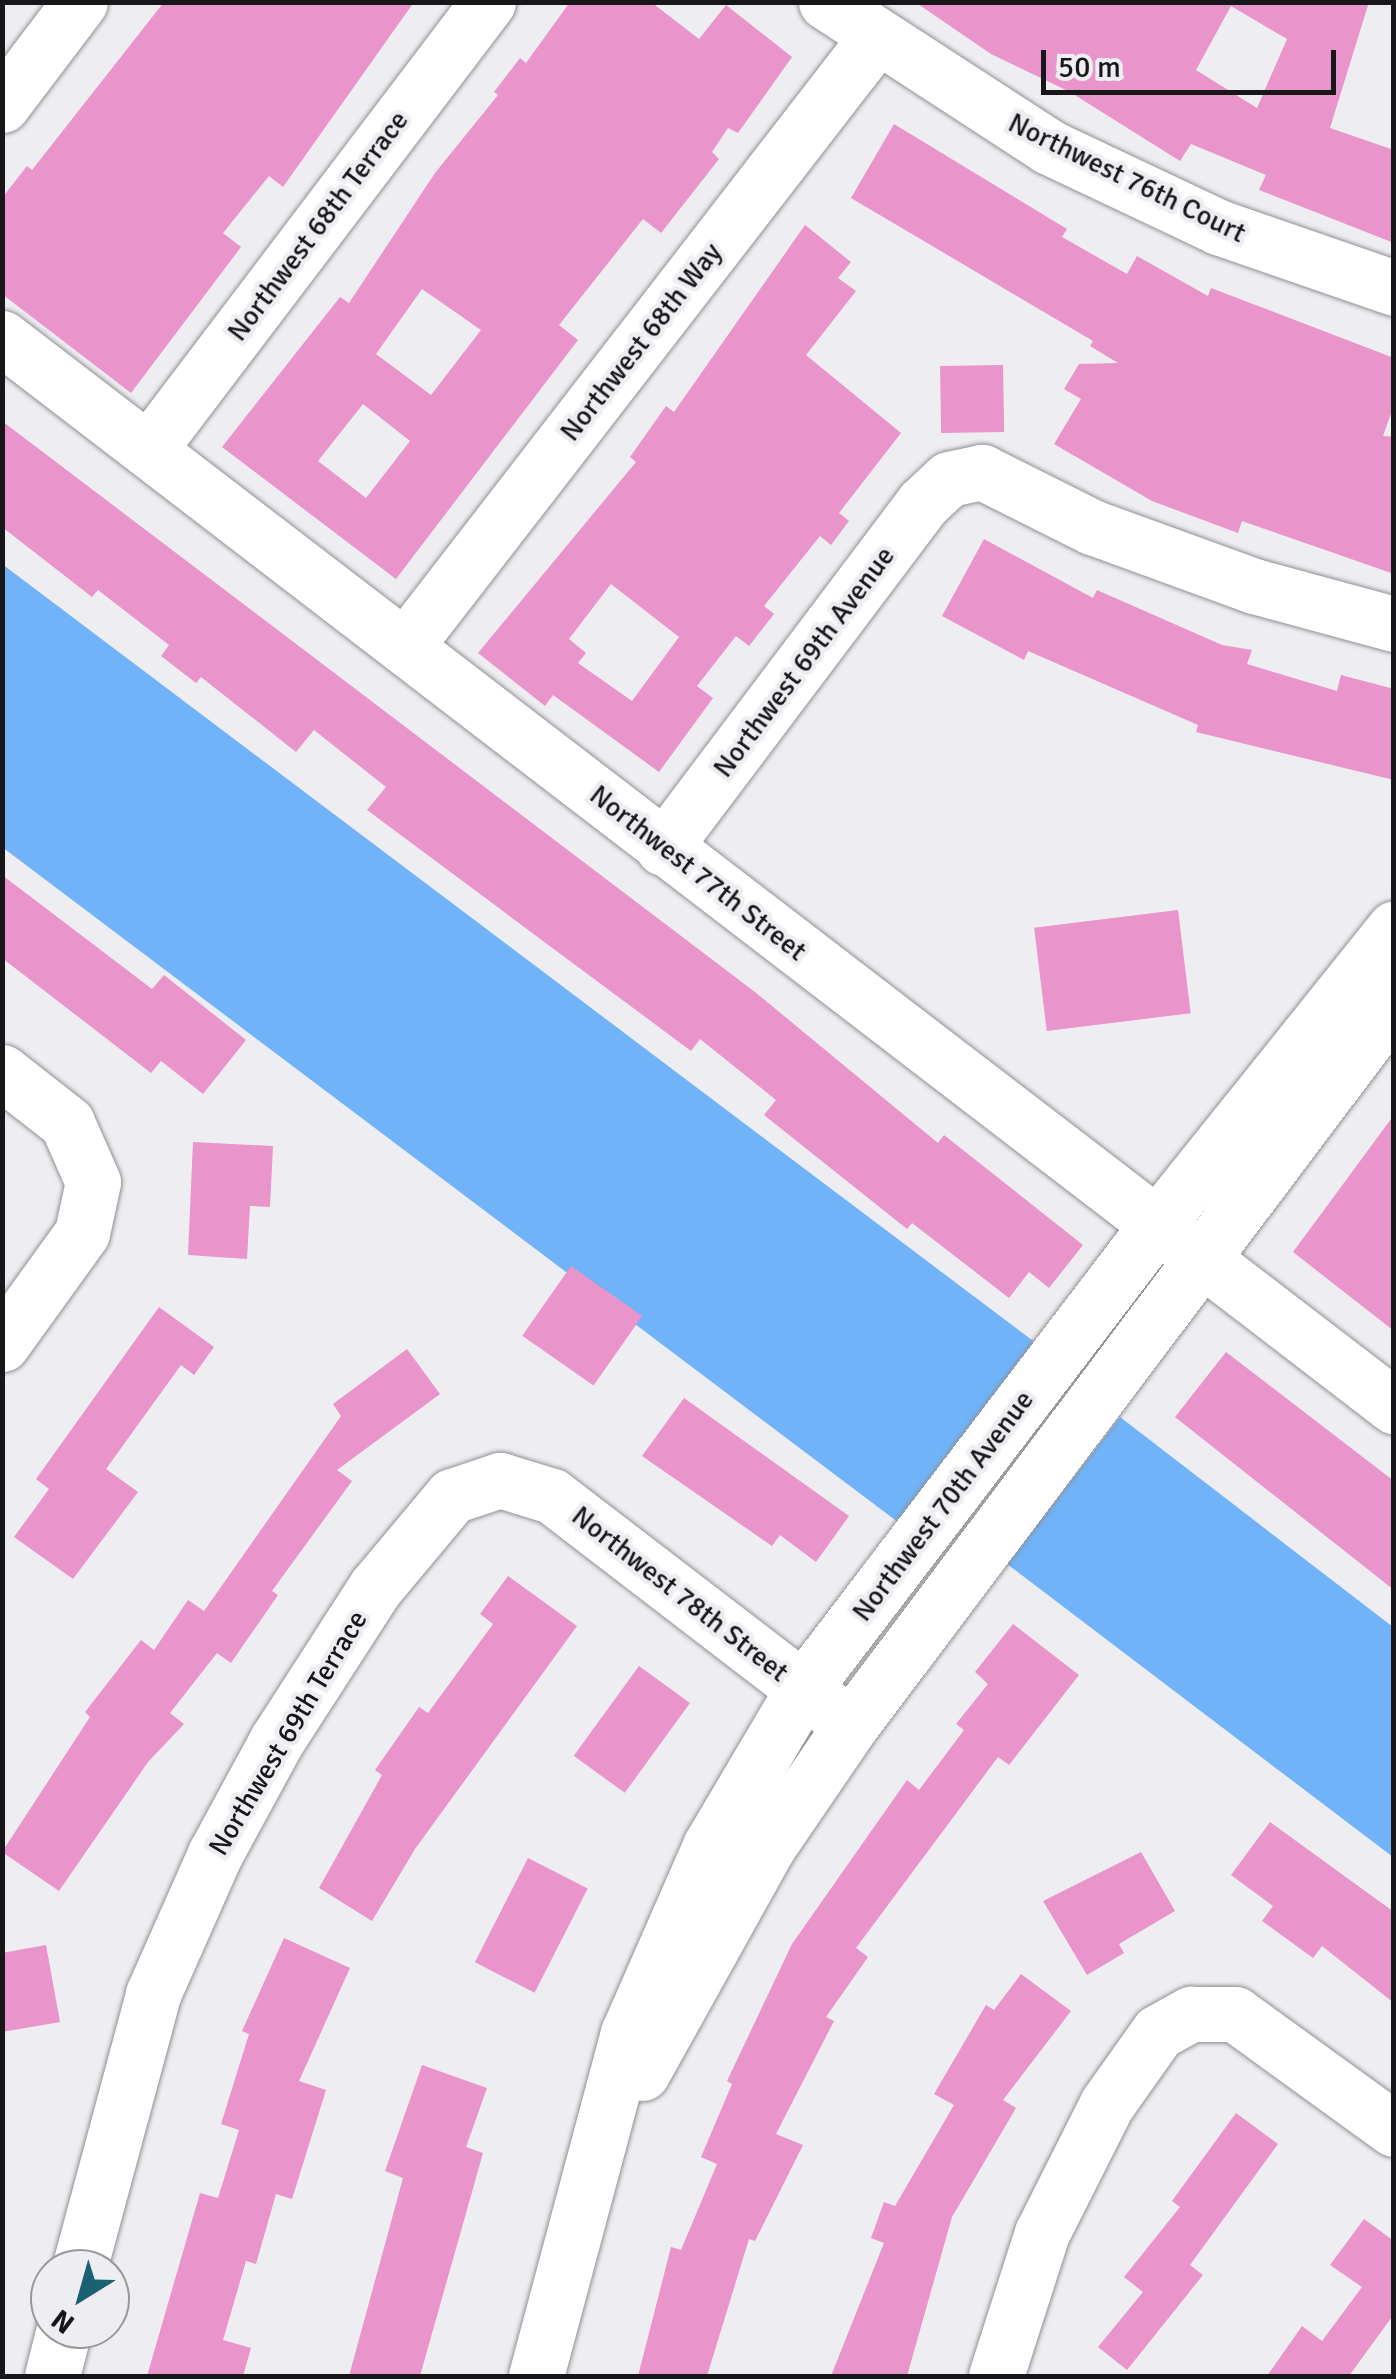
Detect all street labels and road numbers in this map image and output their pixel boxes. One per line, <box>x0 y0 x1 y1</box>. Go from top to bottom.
street label: Northwest 68th Terrace <box>220 104 416 348</box>
street label: Northwest 76th Court <box>1003 106 1251 250</box>
street label: Northwest 68th Way <box>553 236 729 448</box>
street label: Northwest 69th Avenue <box>706 540 902 784</box>
street label: Northwest 77th Street <box>583 778 813 968</box>
street label: Northwest 70th Avenue <box>845 1384 1041 1628</box>
street label: Northwest 78th Street <box>565 1499 795 1689</box>
street label: Northwest 69th Terrace <box>202 1605 374 1861</box>

